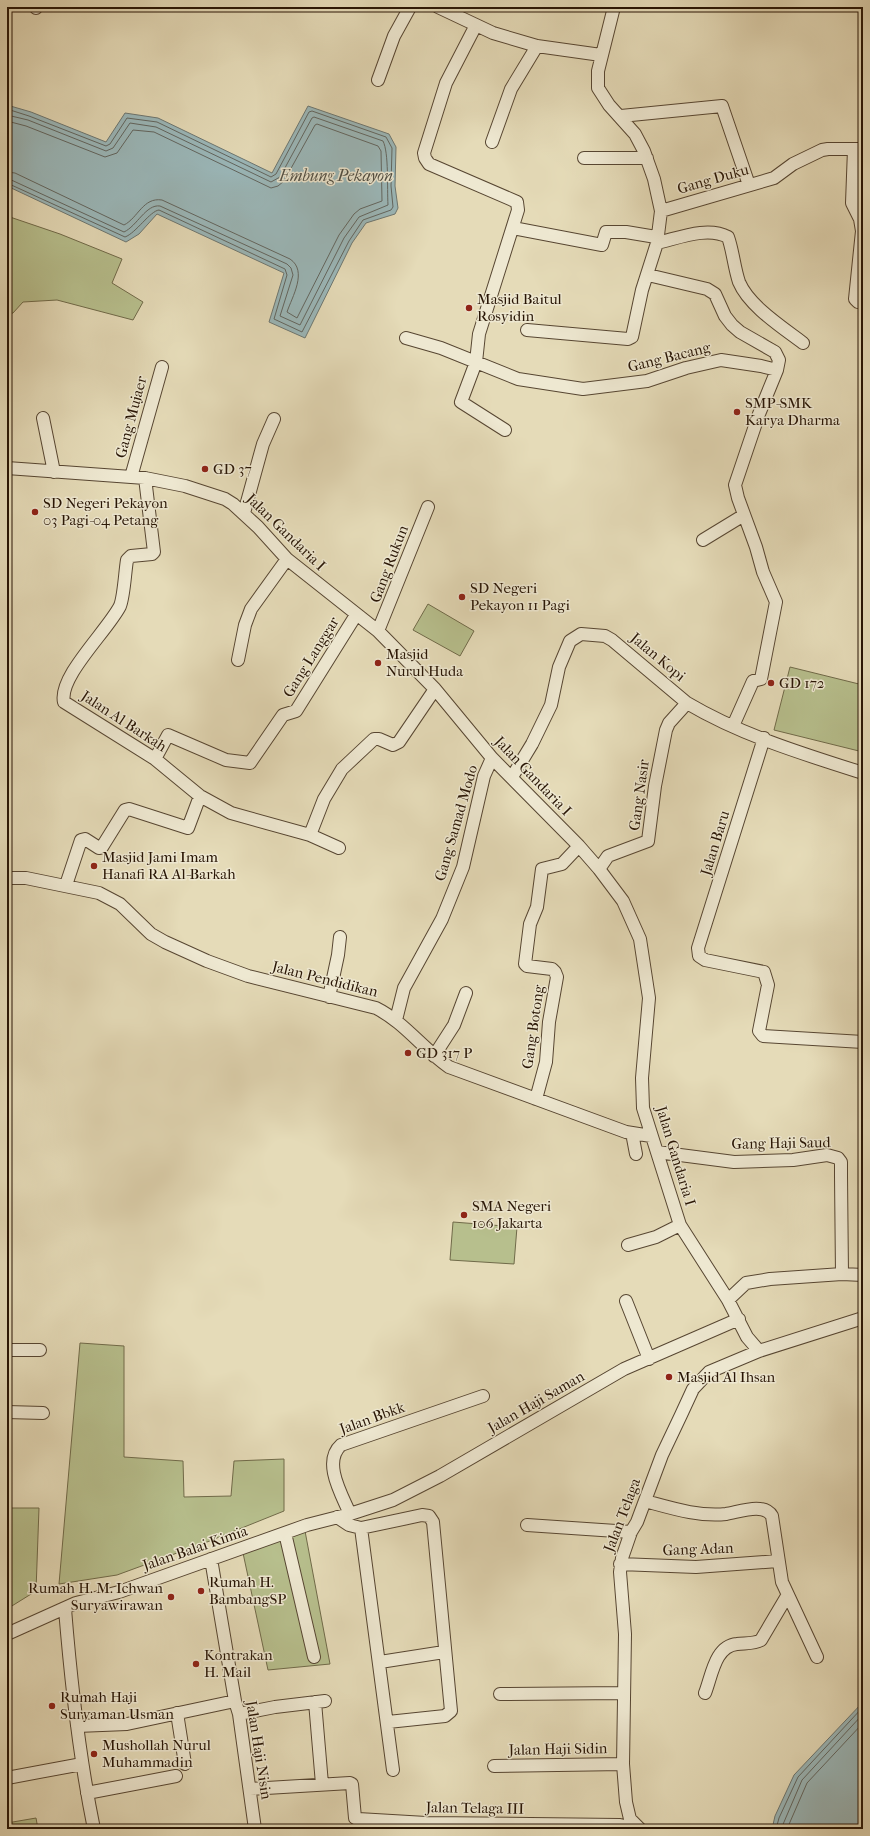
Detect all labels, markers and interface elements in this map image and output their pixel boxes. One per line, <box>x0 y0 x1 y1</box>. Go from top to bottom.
street label: Gang Duku <box>675 160 751 198</box>
water label: Embung Pekayon <box>278 166 393 185</box>
place label: Masjid Baitul Rosyidin <box>477 290 562 325</box>
marker: Masjid Baitul Rosyidin <box>464 303 474 313</box>
street label: Gang Bacang <box>626 338 713 376</box>
street label: Gang Mujaer <box>111 373 151 460</box>
place label: SMP-SMK Karya Dharma <box>745 394 841 429</box>
marker: SMP-SMK Karya Dharma <box>732 407 742 417</box>
place label: GD 37 <box>213 460 252 478</box>
marker: GD 37 <box>200 464 210 474</box>
street label: Jalan Gandaria I <box>242 489 330 574</box>
place label: SD Negeri Pekayon 03 Pagi-04 Petang <box>43 494 168 529</box>
marker: SD Negeri Pekayon 03 Pagi-04 Petang <box>30 507 40 517</box>
street label: Gang Rukun <box>366 522 412 605</box>
place label: SD Negeri Pekayon 11 Pagi <box>470 579 570 614</box>
marker: SD Negeri Pekayon 11 Pagi <box>457 592 467 602</box>
street label: Gang Langgar <box>279 613 343 701</box>
street label: Jalan Kopi <box>626 628 690 685</box>
place label: Masjid Nurul Huda <box>386 645 464 680</box>
marker: Masjid Nurul Huda <box>373 658 383 668</box>
place label: GD 172 <box>779 674 825 692</box>
marker: GD 172 <box>766 678 776 688</box>
street label: Jalan Al Barkah <box>77 686 171 756</box>
street label: Jalan Gandaria I <box>490 732 575 820</box>
street label: Gang Nasir <box>625 758 653 832</box>
street label: Gang Samad Modo <box>431 763 481 883</box>
street label: Jalan Baru <box>696 808 734 879</box>
place label: Masjid Jami Imam Hanafi RA Al-Barkah <box>102 848 236 883</box>
marker: Masjid Jami Imam Hanafi RA Al-Barkah <box>89 861 99 871</box>
street label: Jalan Pendidikan <box>269 957 380 1001</box>
street label: Gang Botong <box>518 983 548 1070</box>
place label: GD 317 P <box>416 1044 472 1062</box>
marker: GD 317 P <box>403 1048 413 1058</box>
street label: Jalan Gandaria I <box>652 1103 700 1208</box>
street label: Gang Haji Saud <box>731 1133 831 1153</box>
place label: SMA Negeri 106 Jakarta <box>472 1197 552 1232</box>
marker: SMA Negeri 106 Jakarta <box>459 1210 469 1220</box>
street label: Jalan Haji Saman <box>484 1367 588 1437</box>
place label: Masjid Al Ihsan <box>677 1368 776 1386</box>
marker: Masjid Al Ihsan <box>664 1372 674 1382</box>
street label: Jalan Bbkk <box>336 1398 407 1438</box>
street label: Jalan Telaga <box>599 1475 645 1555</box>
street label: Jalan Balai Kimia <box>139 1521 251 1575</box>
street label: Gang Adan <box>662 1539 734 1559</box>
place label: Rumah H. BambangSP <box>209 1573 286 1608</box>
place label: Rumah H. M. Ichwan Suryawirawan <box>28 1579 163 1614</box>
marker: Rumah H. BambangSP <box>196 1586 206 1596</box>
marker: Rumah H. M. Ichwan Suryawirawan <box>166 1592 176 1602</box>
place label: Kontrakan H. Mail <box>204 1646 273 1681</box>
marker: Kontrakan H. Mail <box>191 1659 201 1669</box>
place label: Rumah Haji Suryaman Usman <box>60 1688 174 1723</box>
street label: Jalan Haji Nisin <box>242 1698 276 1801</box>
marker: Rumah Haji Suryaman Usman <box>47 1701 57 1711</box>
place label: Mushollah Nurul Muhammadin <box>102 1736 211 1771</box>
street label: Jalan Haji Sidin <box>507 1739 608 1759</box>
marker: Mushollah Nurul Muhammadin <box>89 1749 99 1759</box>
street label: Jalan Telaga III <box>425 1798 524 1818</box>

